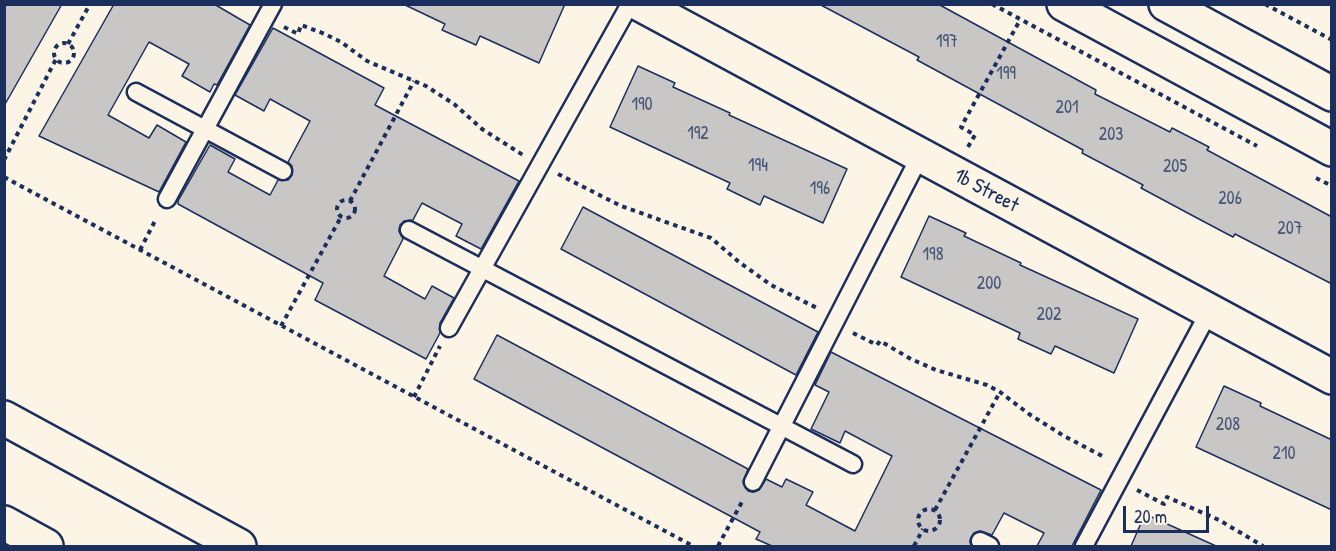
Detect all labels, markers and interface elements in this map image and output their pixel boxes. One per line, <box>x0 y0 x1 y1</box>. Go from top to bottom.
house number: 197 <box>936 31 958 53</box>
house number: 199 <box>996 63 1016 85</box>
house number: 190 <box>631 94 653 116</box>
house number: 201 <box>1055 97 1079 119</box>
house number: 192 <box>687 123 709 145</box>
house number: 203 <box>1099 124 1123 146</box>
house number: 194 <box>748 155 768 177</box>
house number: 205 <box>1163 156 1187 178</box>
street label: 1b Street <box>949 163 1023 219</box>
house number: 196 <box>810 178 830 200</box>
house number: 206 <box>1218 188 1242 210</box>
house number: 207 <box>1277 218 1303 240</box>
house number: 198 <box>923 244 943 266</box>
house number: 200 <box>977 273 1001 295</box>
house number: 202 <box>1037 304 1061 326</box>
house number: 208 <box>1216 414 1240 436</box>
house number: 210 <box>1272 443 1296 465</box>
scale bar <box>1126 494 1212 532</box>
text: 20 m <box>1134 504 1167 529</box>

